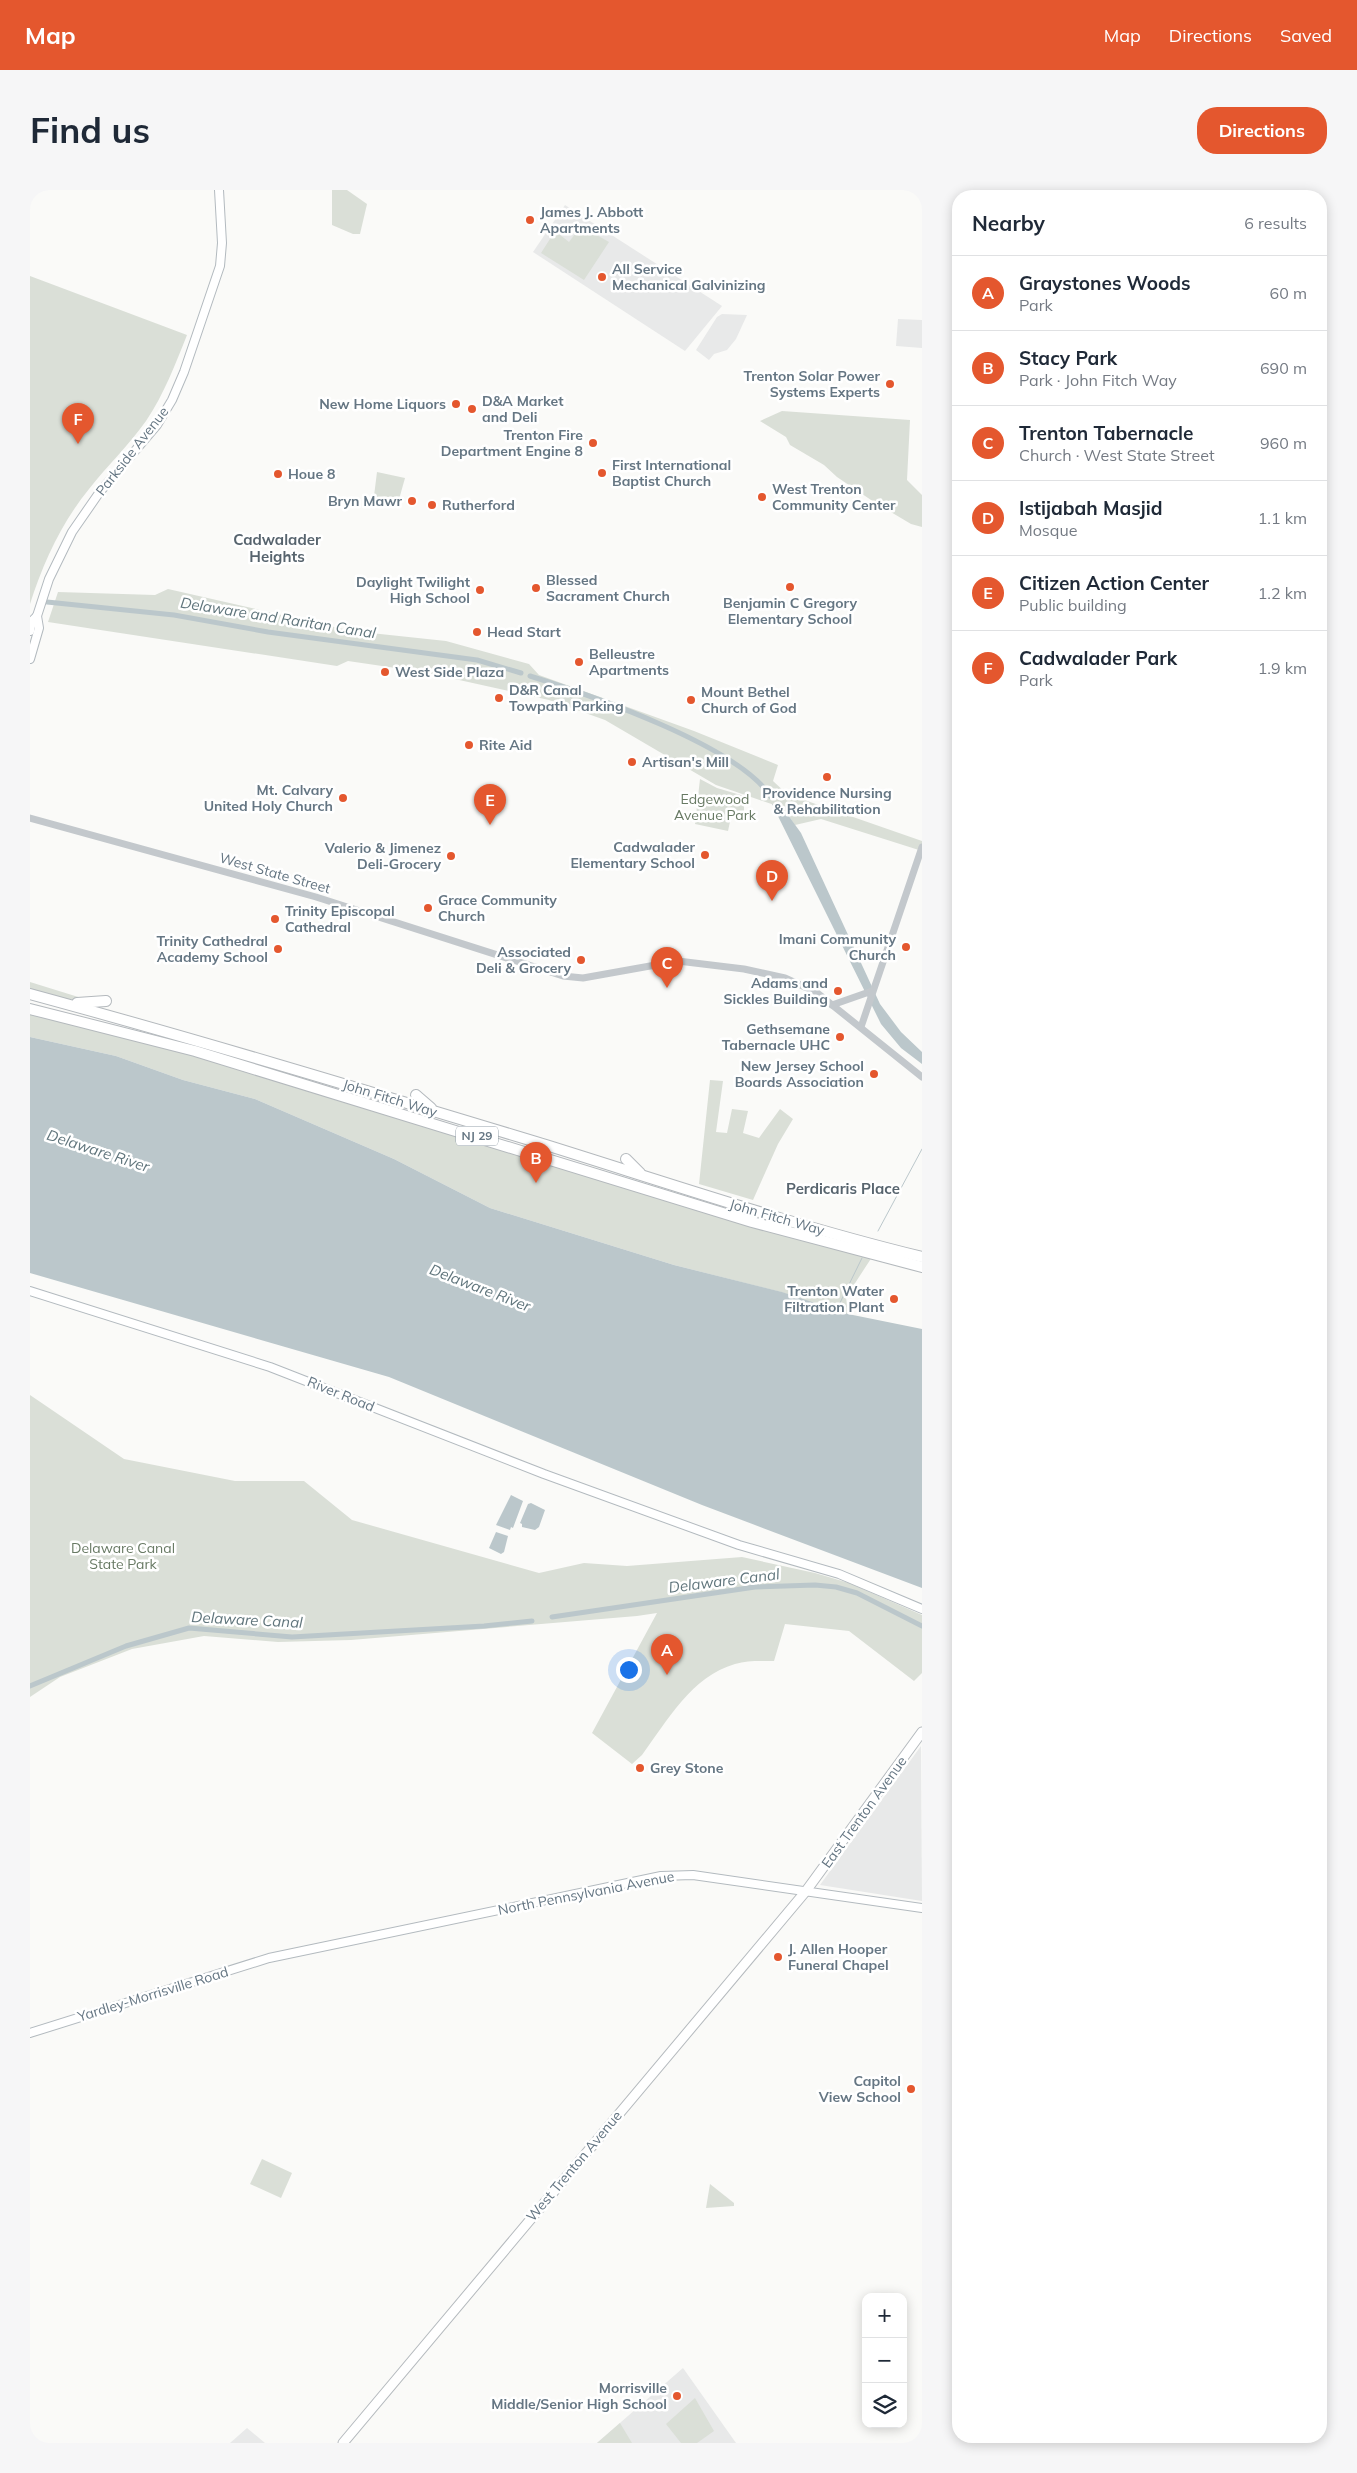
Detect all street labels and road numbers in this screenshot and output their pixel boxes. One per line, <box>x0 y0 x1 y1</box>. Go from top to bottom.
street label: Parkside Avenue <box>92 403 172 499</box>
street label: West State Street <box>217 849 333 897</box>
street label: John Fitch Way <box>341 1075 440 1121</box>
road number: NJ 29 <box>456 1126 498 1146</box>
street label: John Fitch Way <box>727 1195 827 1239</box>
street label: River Road <box>305 1372 377 1416</box>
street label: East Trenton Avenue <box>817 1753 911 1871</box>
street label: North Pennsylvania Avenue <box>496 1867 676 1919</box>
street label: Yardley-Morrisville Road <box>75 1963 230 2026</box>
street label: West Trenton Avenue <box>522 2107 626 2225</box>

